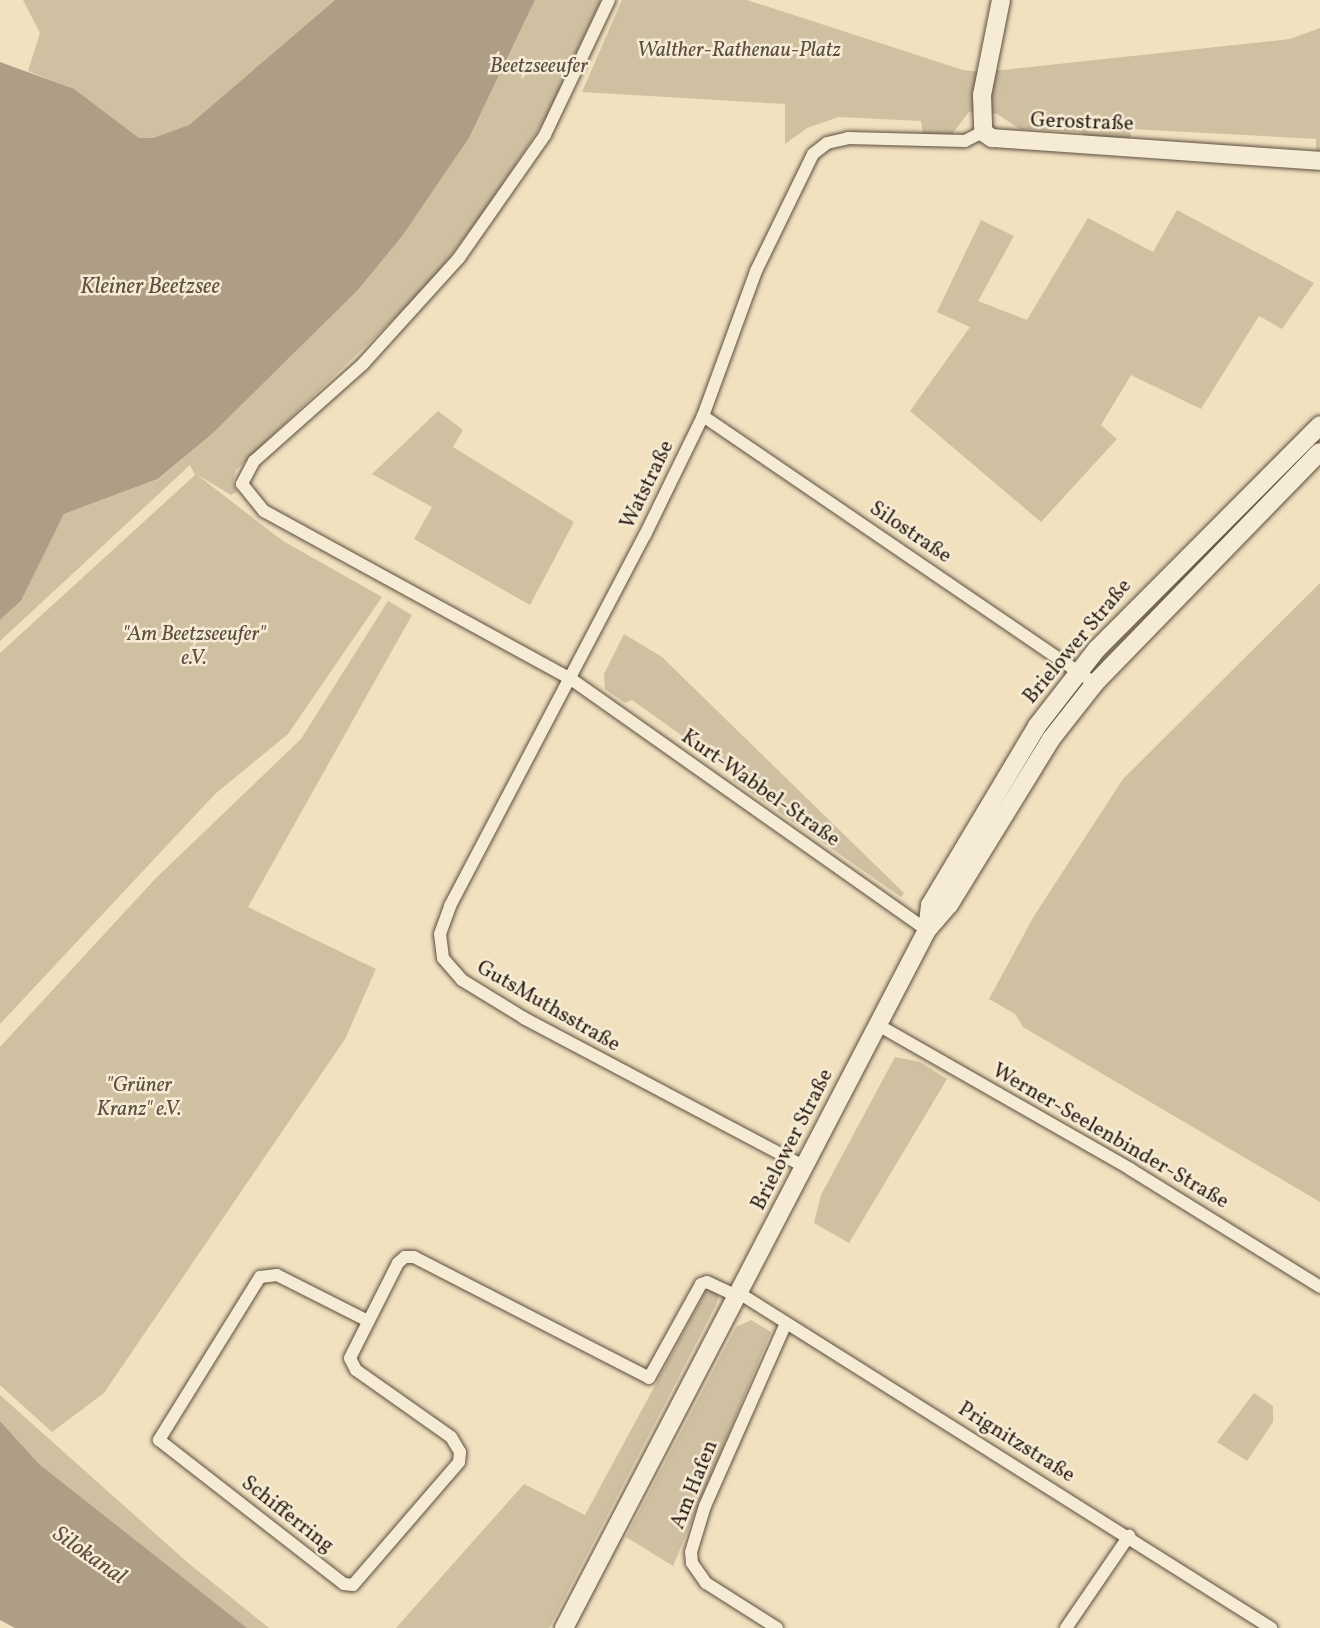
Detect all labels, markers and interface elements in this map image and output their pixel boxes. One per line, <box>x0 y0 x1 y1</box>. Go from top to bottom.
park label: Walther-Rathenau-Platz <box>637 38 841 64</box>
park label: Beetzseeufer <box>490 54 588 80</box>
street label: Gerostraße <box>1030 109 1134 137</box>
water label: Kleiner Beetzsee <box>80 273 220 301</box>
street label: Watstraße <box>616 437 680 533</box>
street label: Silostraße <box>864 496 956 570</box>
street label: Brielower Straße <box>1018 574 1138 710</box>
park label: "Am Beetzseeufer" e.V. <box>122 622 266 672</box>
street label: Kurt-Wabbel-Straße <box>676 725 844 853</box>
street label: GutsMuthsstraße <box>472 956 624 1058</box>
street label: Werner-Seelenbinder-Straße <box>987 1059 1233 1215</box>
street label: Brielower Straße <box>747 1065 839 1215</box>
park label: "Grüner Kranz" e.V. <box>97 1073 181 1123</box>
street label: Prignitzstraße <box>953 1397 1079 1489</box>
street label: Am Hafen <box>666 1437 724 1533</box>
street label: Schifferring <box>236 1471 338 1559</box>
water label: Silokanal <box>47 1521 131 1591</box>

